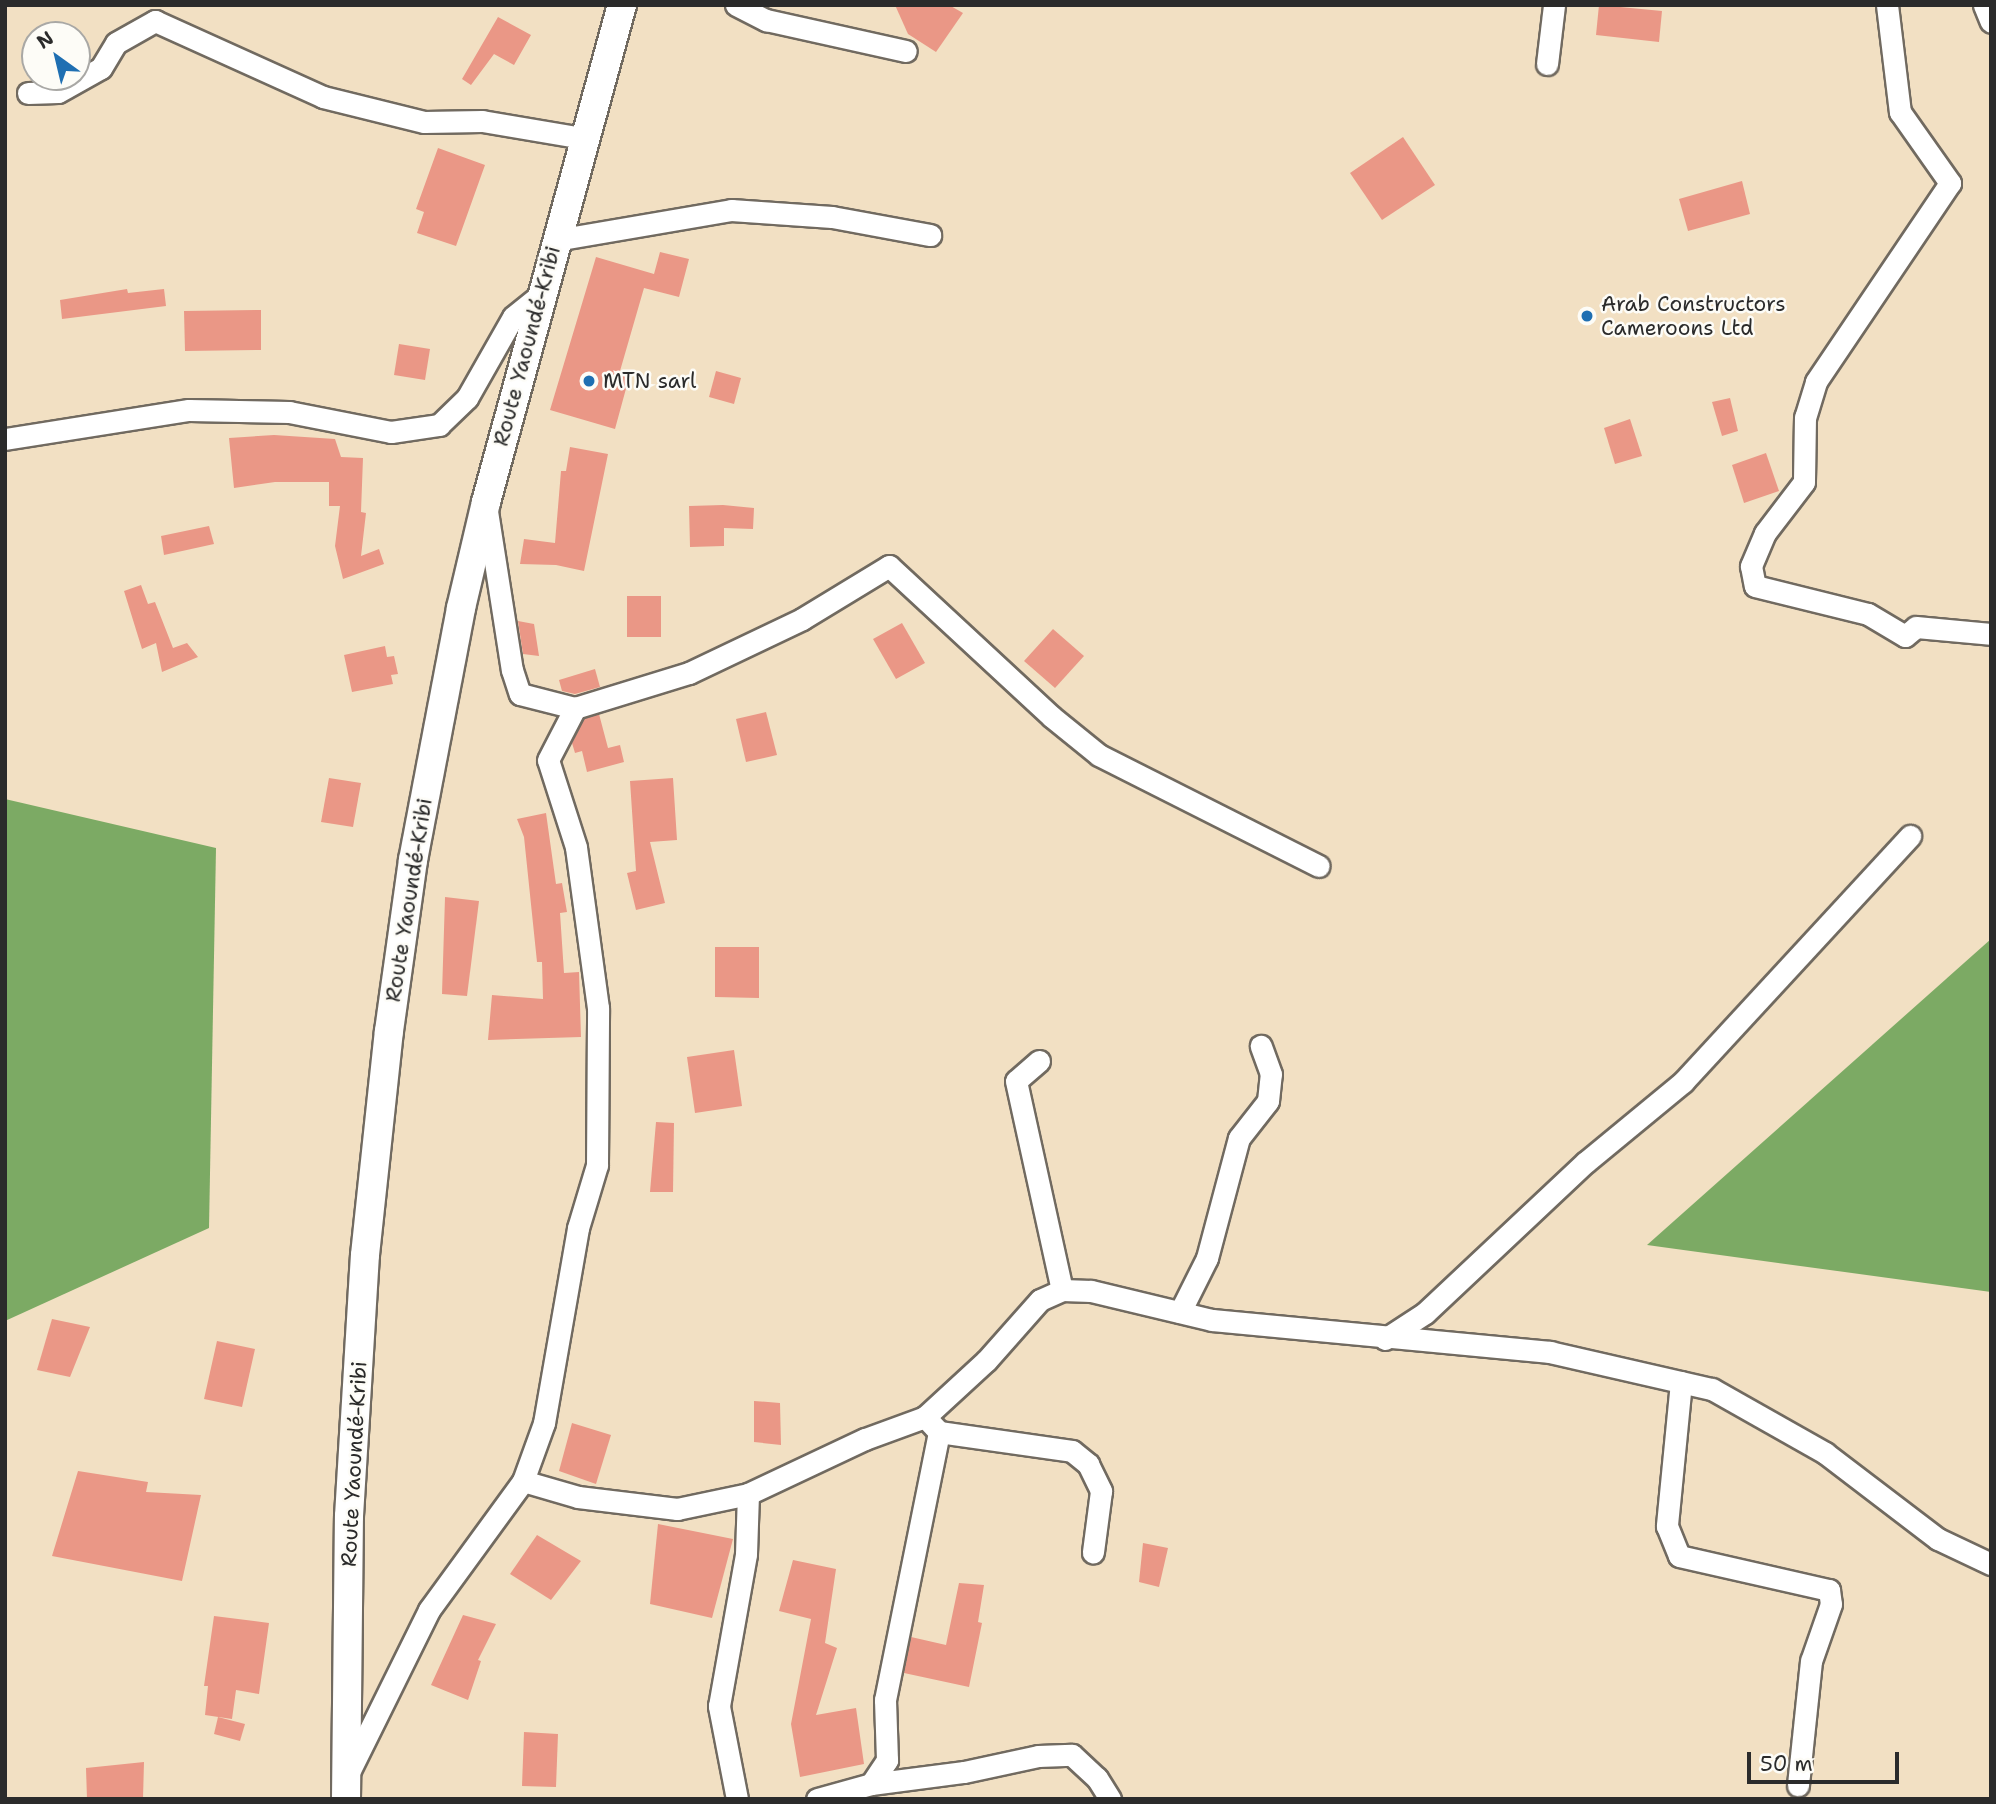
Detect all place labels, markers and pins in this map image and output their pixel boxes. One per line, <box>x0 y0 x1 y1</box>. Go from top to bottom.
place label: Arab Constructors Cameroons Ltd <box>1601 291 1786 341</box>
marker: Arab Constructors Cameroons Ltd <box>1579 308 1595 324</box>
place label: MTN sarl <box>603 368 696 394</box>
marker: MTN sarl <box>581 373 597 389</box>

